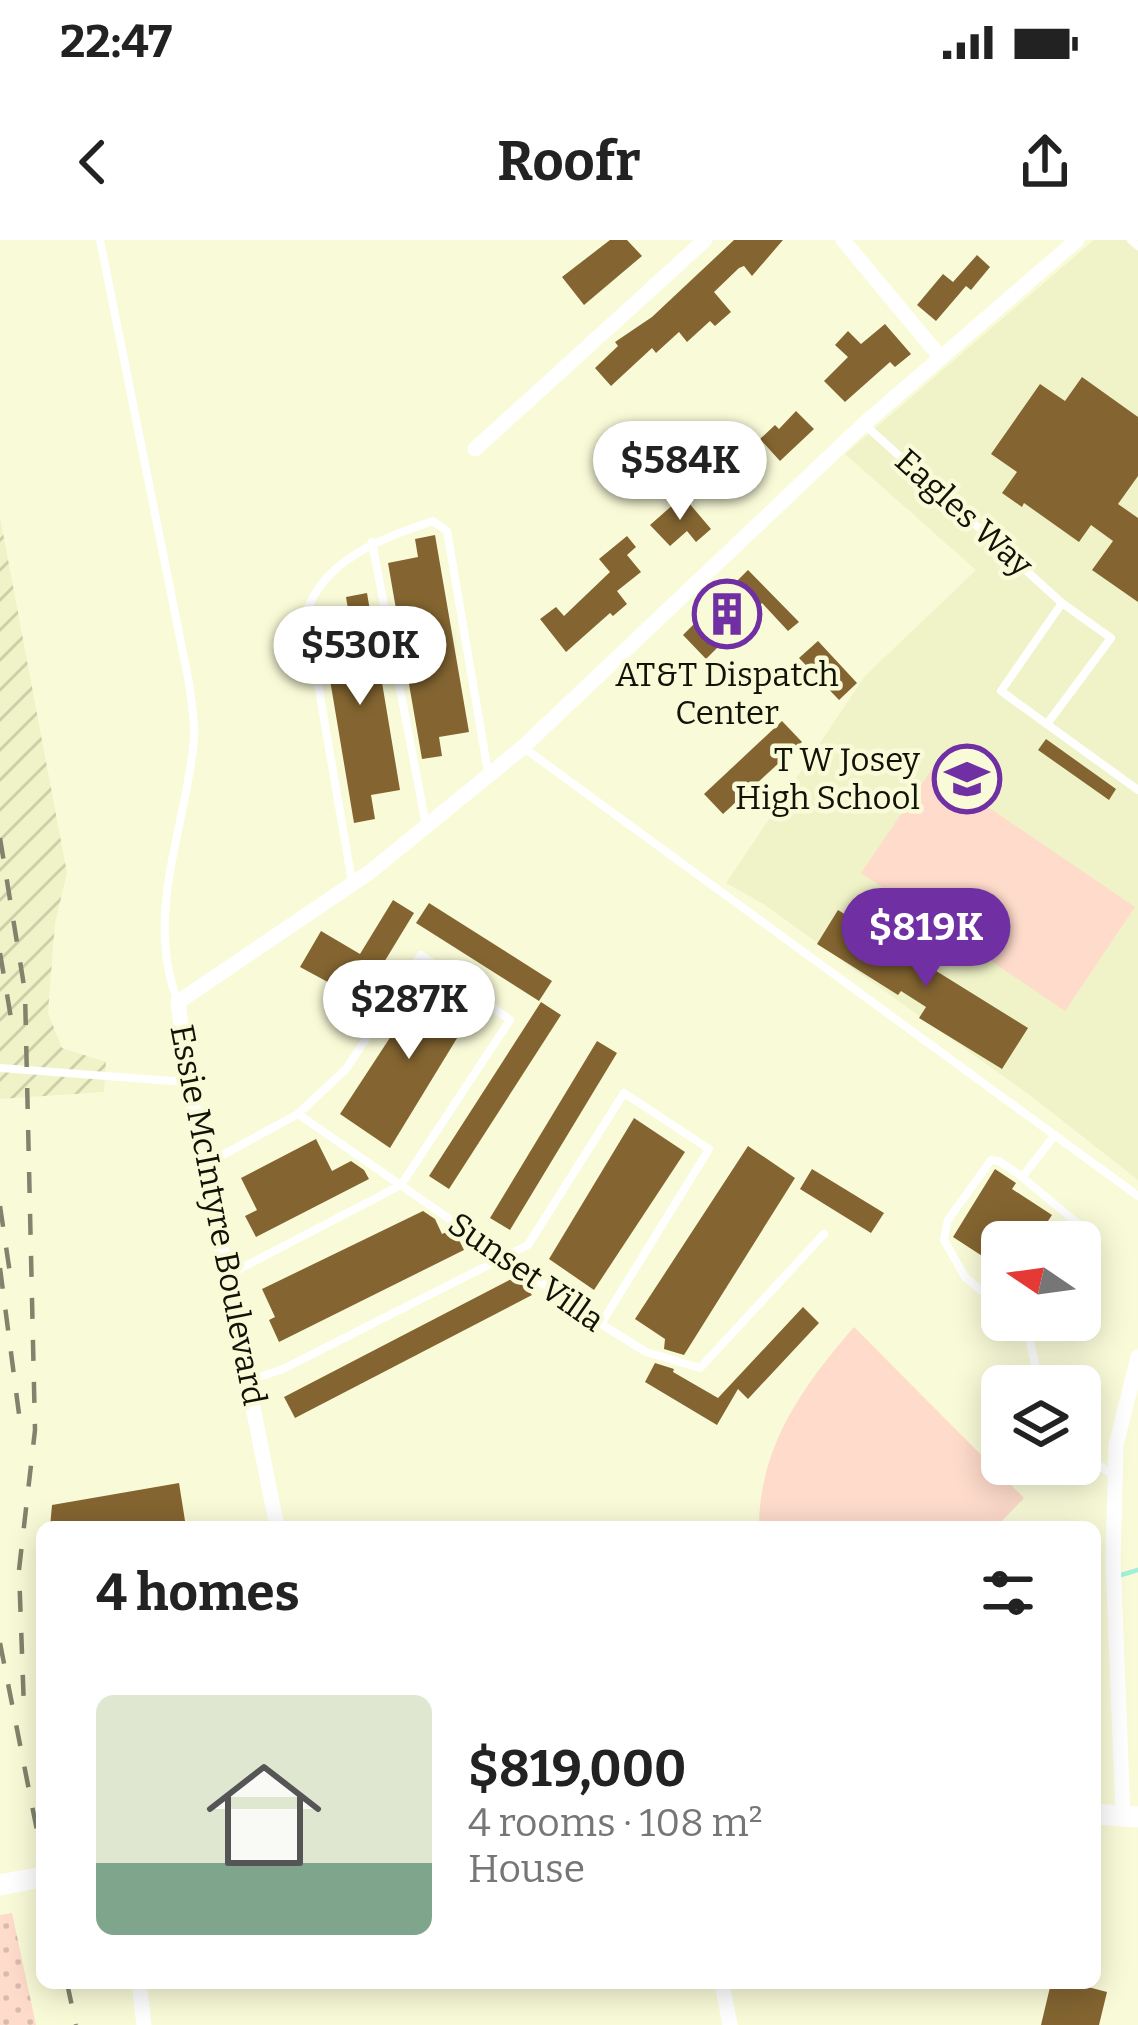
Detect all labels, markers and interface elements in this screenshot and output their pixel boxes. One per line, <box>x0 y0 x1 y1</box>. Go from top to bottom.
text: 22:47 <box>60 15 172 69</box>
icon: back <box>60 129 126 195</box>
icon: share <box>1012 129 1078 195</box>
text: Roofr <box>497 130 641 194</box>
pin: $584K <box>596 421 764 523</box>
text: $584K <box>620 437 740 483</box>
street label: Eagles Way <box>887 441 1041 586</box>
building icon: AT&T Dispatch Center <box>692 579 762 649</box>
pin: $530K <box>276 606 444 708</box>
text: $530K <box>300 622 420 668</box>
place label: AT&T Dispatch Center <box>615 655 839 733</box>
place label: T W Josey High School <box>735 740 921 818</box>
school or university icon: T W Josey High School <box>932 744 1002 814</box>
pin: $819K <box>842 888 1010 990</box>
text: $819K <box>868 904 984 950</box>
pin: $287K <box>325 960 493 1062</box>
text: $287K <box>350 976 468 1022</box>
street label: Essie McIntyre Boulevard <box>161 1021 275 1409</box>
street label: Sunset Villa <box>440 1204 612 1340</box>
north arrow <box>981 1221 1101 1341</box>
map controls <box>981 1221 1101 1485</box>
button: layers <box>981 1365 1101 1485</box>
icon: filters <box>975 1560 1041 1626</box>
text: 4 homes <box>96 1562 300 1624</box>
text: $819,000 <box>468 1738 687 1800</box>
icon: home <box>192 1743 336 1887</box>
text: 4 rooms · 108 m² <box>468 1800 763 1846</box>
text: House <box>468 1846 585 1892</box>

